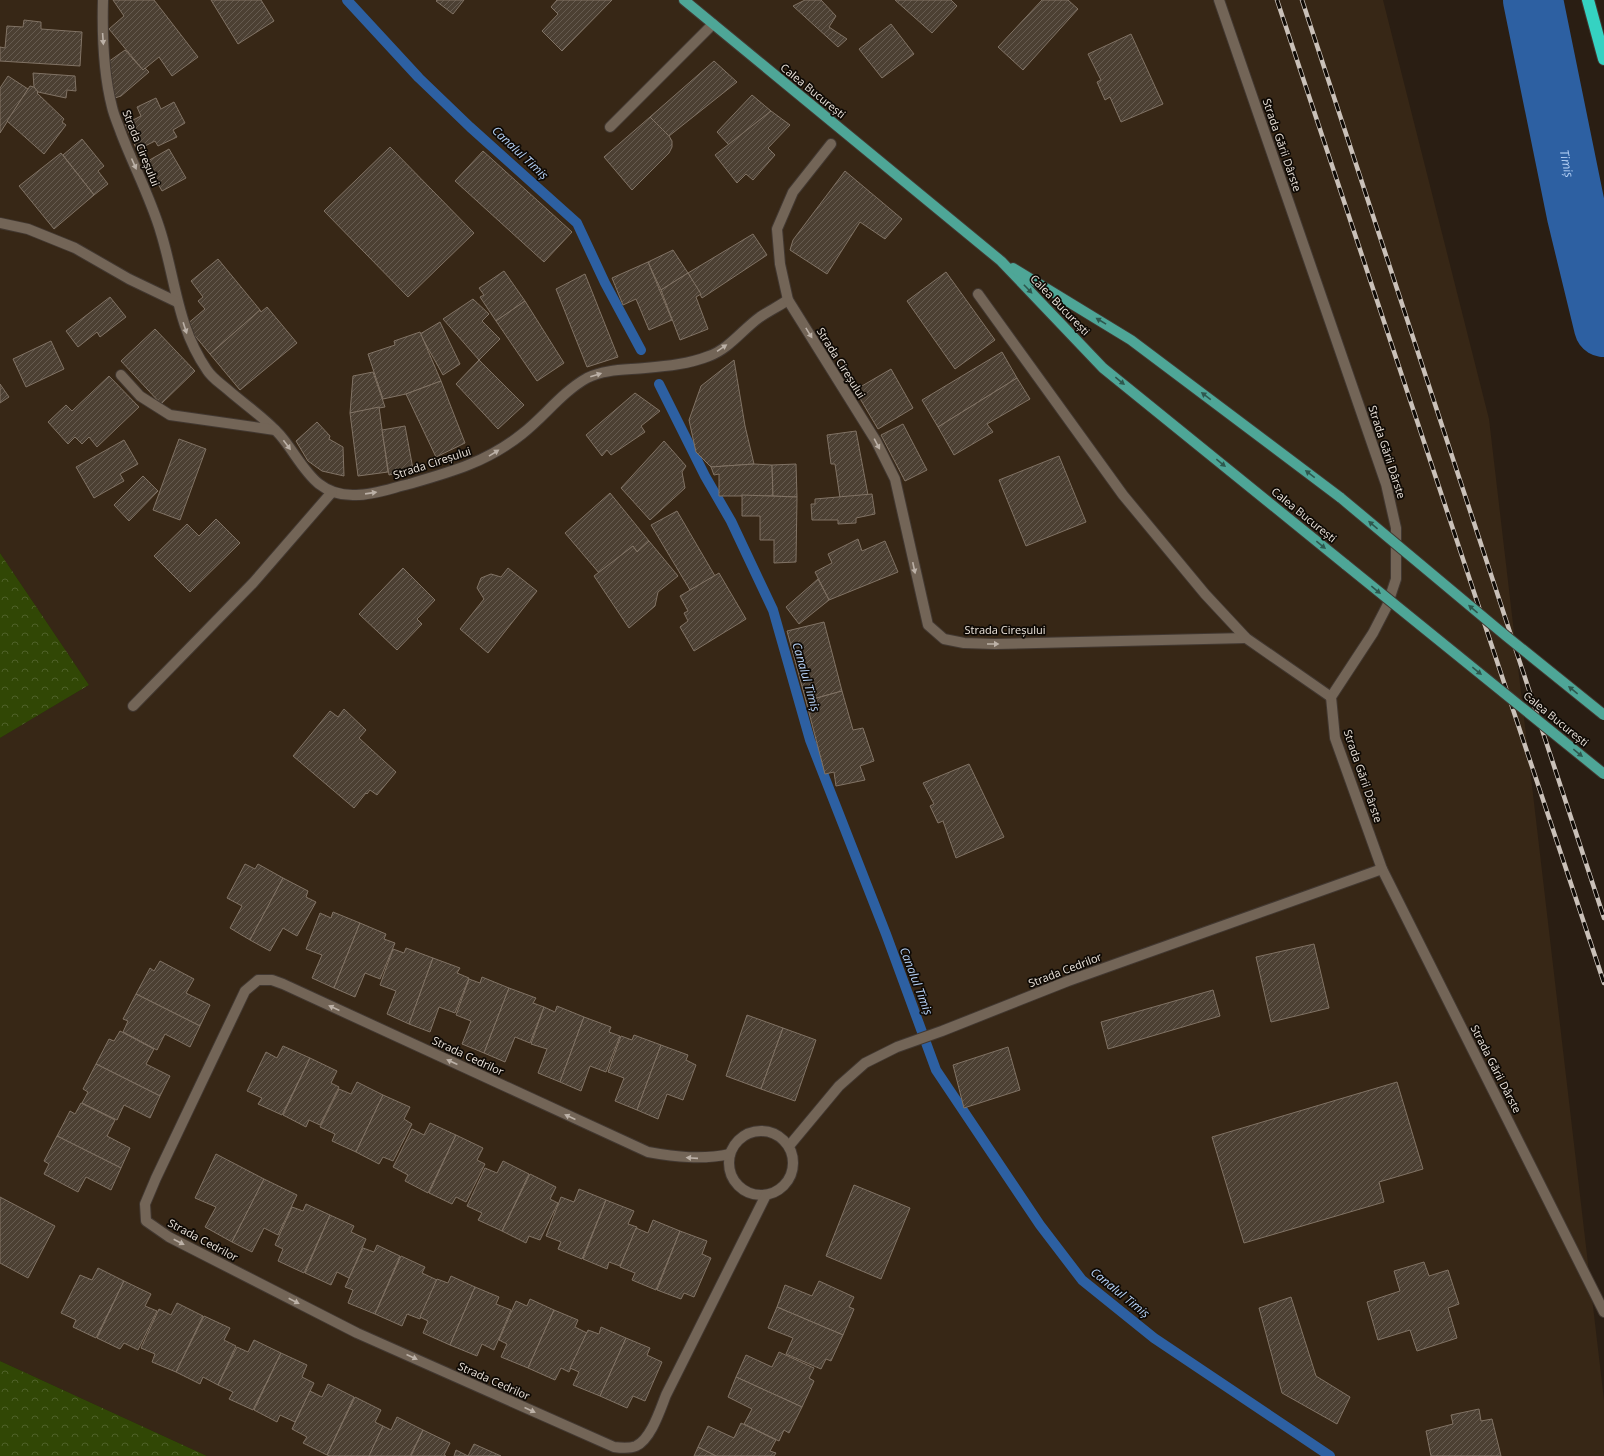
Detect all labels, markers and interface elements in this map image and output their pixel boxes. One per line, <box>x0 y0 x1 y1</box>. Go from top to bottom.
one-way arrow <box>99 33 106 45</box>
street label: Calea București <box>778 60 849 121</box>
street label: Strada Gării Dârste <box>1260 96 1305 193</box>
street label: Strada Cireșului <box>119 107 164 188</box>
water label: Canalul Timiș <box>488 122 552 183</box>
water label: Timiș <box>1556 148 1578 179</box>
one-way arrow <box>130 158 137 170</box>
street label: Calea București <box>1027 271 1093 338</box>
one-way arrow <box>1023 284 1033 294</box>
one-way arrow <box>1096 317 1106 325</box>
one-way arrow <box>183 322 189 334</box>
street label: Strada Cireșului <box>814 324 869 401</box>
one-way arrow <box>805 328 813 339</box>
one-way arrow <box>717 344 727 352</box>
one-way arrow <box>591 372 603 378</box>
one-way arrow <box>1114 377 1125 386</box>
one-way arrow <box>1201 392 1212 400</box>
street label: Strada Gării Dârste <box>1365 403 1410 500</box>
one-way arrow <box>874 438 880 450</box>
one-way arrow <box>283 439 292 450</box>
street label: Strada Cireșului <box>391 443 473 482</box>
one-way arrow <box>488 450 500 457</box>
one-way arrow <box>1215 459 1226 468</box>
one-way arrow <box>1305 470 1316 479</box>
street label: Calea București <box>1269 484 1340 545</box>
one-way arrow <box>365 490 377 496</box>
one-way arrow <box>1368 520 1379 529</box>
one-way arrow <box>1316 541 1327 550</box>
one-way arrow <box>912 562 918 574</box>
one-way arrow <box>1371 585 1382 594</box>
one-way arrow <box>1467 604 1478 613</box>
street label: Strada Cireșului <box>965 622 1045 637</box>
water label: Canalul Timiș <box>788 640 824 713</box>
one-way arrow <box>987 641 1000 647</box>
one-way arrow <box>1472 667 1483 676</box>
one-way arrow <box>1568 686 1579 695</box>
street label: Calea București <box>1521 688 1592 749</box>
street label: Strada Gării Dârste <box>1341 727 1386 824</box>
one-way arrow <box>1573 749 1584 758</box>
water label: Canalul Timiș <box>896 944 937 1017</box>
street label: Strada Cedrilor <box>1026 949 1104 990</box>
one-way arrow <box>328 1005 339 1011</box>
street label: Strada Gării Dârste <box>1468 1022 1525 1115</box>
street label: Strada Cedrilor <box>430 1032 507 1079</box>
one-way arrow <box>446 1059 458 1065</box>
one-way arrow <box>564 1114 576 1120</box>
one-way arrow <box>686 1154 698 1161</box>
street label: Strada Cedrilor <box>166 1215 241 1265</box>
one-way arrow <box>173 1239 184 1245</box>
water label: Canalul Timiș <box>1087 1264 1153 1322</box>
one-way arrow <box>289 1298 300 1304</box>
one-way arrow <box>406 1354 417 1360</box>
street label: Strada Cedrilor <box>456 1358 533 1403</box>
one-way arrow <box>525 1407 536 1413</box>

